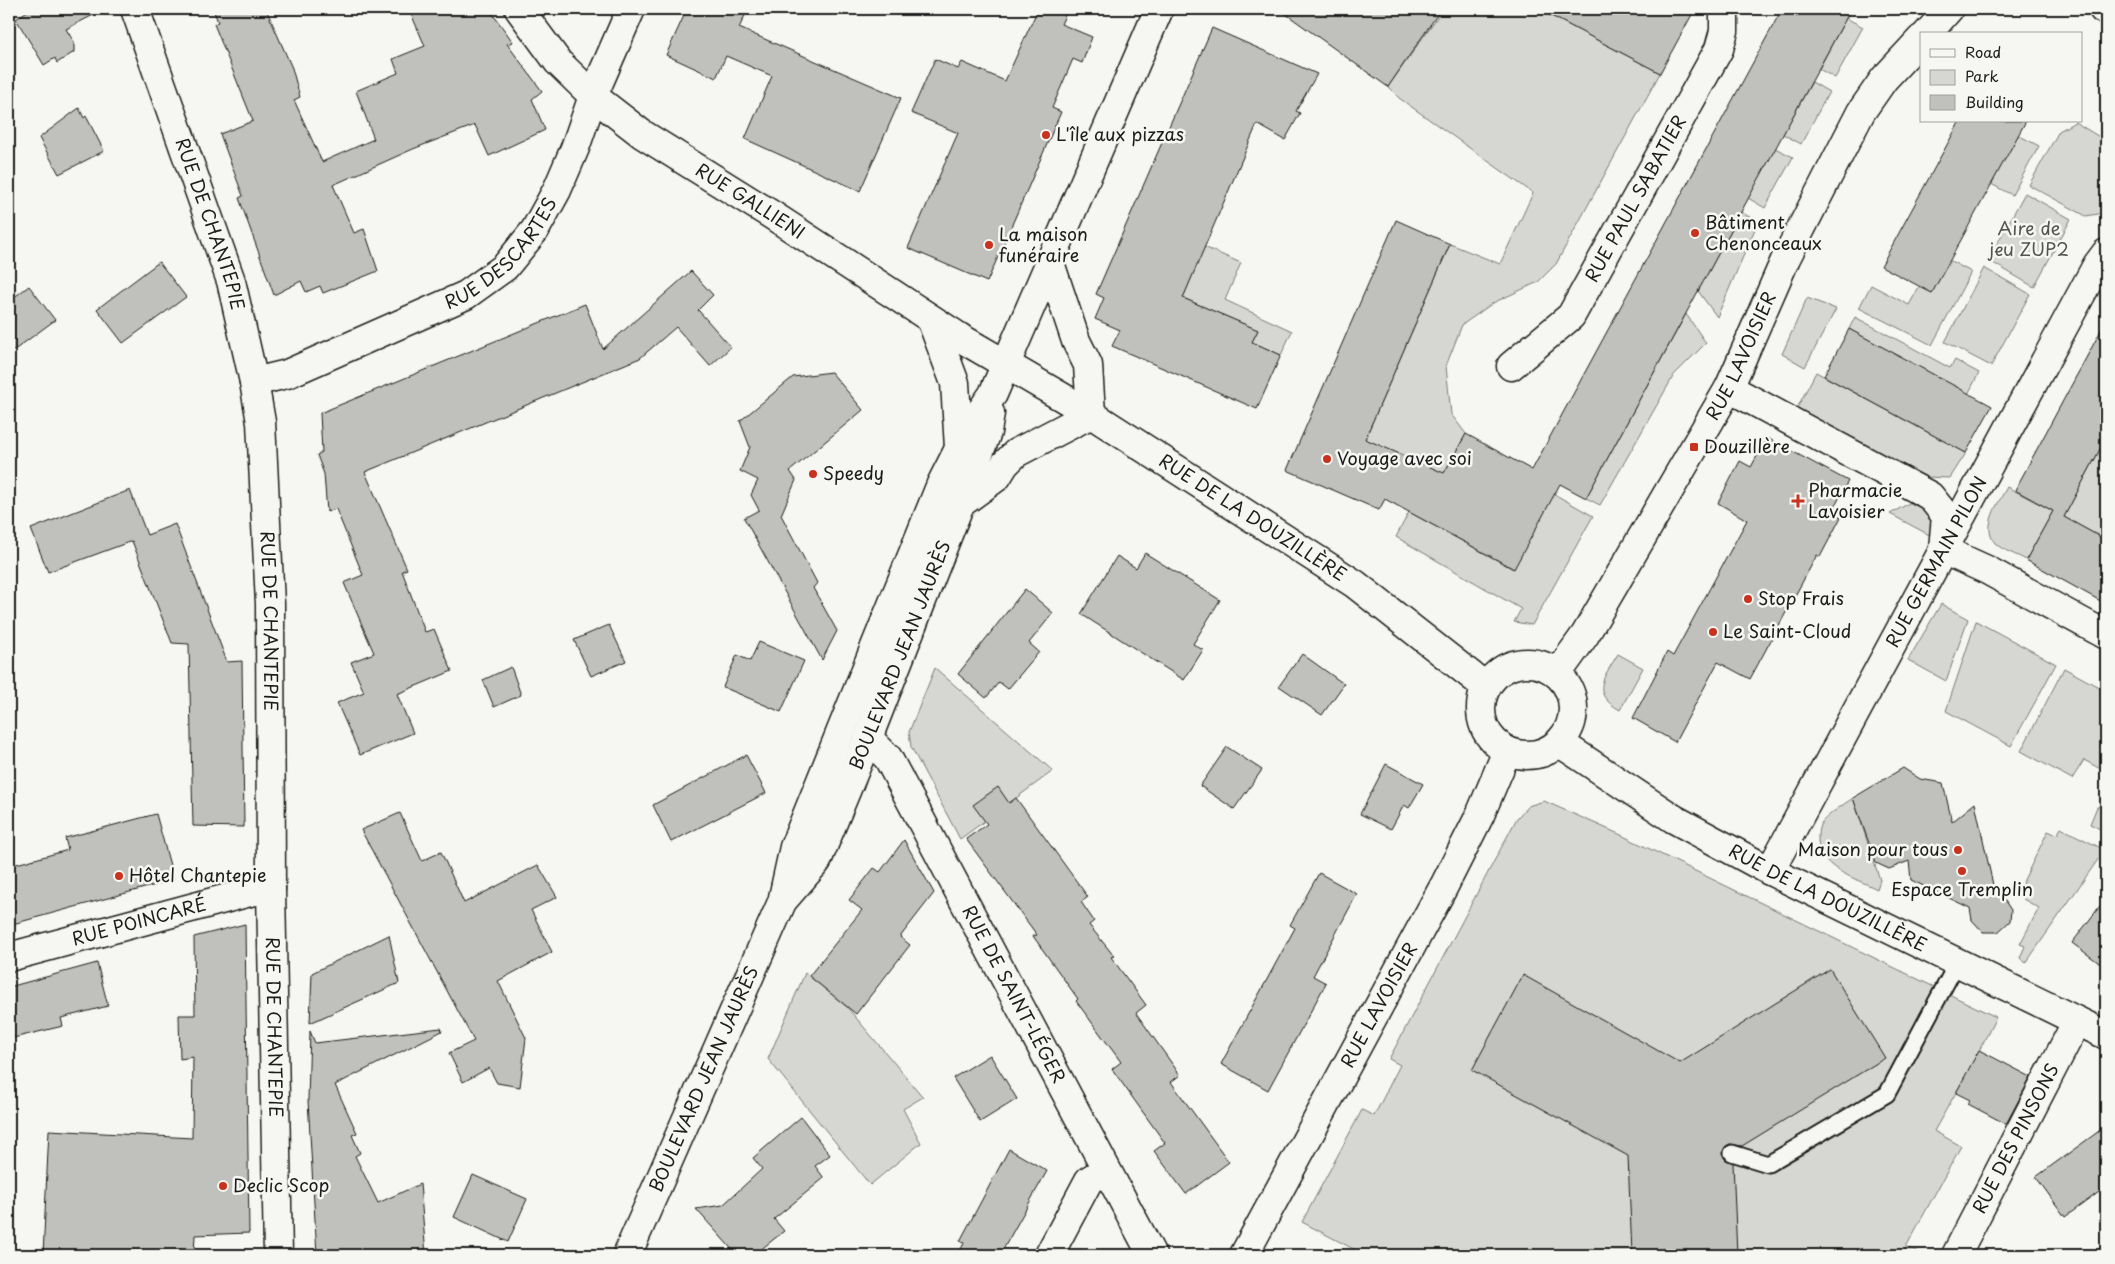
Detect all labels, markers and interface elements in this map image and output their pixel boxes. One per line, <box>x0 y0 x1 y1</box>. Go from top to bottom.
legend <box>1920 32 2082 122</box>
text: Road <box>1965 40 2001 63</box>
text: Park <box>1965 64 1999 87</box>
text: Building <box>1965 90 2024 113</box>
street label: RUE PAUL SABATIER <box>1577 110 1692 287</box>
place label: L'île aux pizzas <box>1056 120 1184 147</box>
marker: L'île aux pizzas <box>1040 129 1052 141</box>
street label: RUE DE CHANTEPIE <box>170 134 252 313</box>
street label: RUE GALLIENI <box>691 156 811 245</box>
street label: RUE DESCARTES <box>440 192 563 315</box>
place label: Bâtiment Chenonceaux <box>1705 208 1822 256</box>
park label: Aire de jeu ZUP2 <box>1987 214 2069 262</box>
place label: La maison funéraire <box>999 220 1088 268</box>
marker: Bâtiment Chenonceaux <box>1689 227 1701 239</box>
marker: La maison funéraire <box>983 239 995 251</box>
street label: RUE LAVOISIER <box>1698 287 1782 425</box>
place label: Douzillère <box>1704 432 1789 459</box>
marker: Douzillère <box>1688 441 1700 453</box>
place label: Voyage avec soi <box>1337 444 1472 471</box>
street label: RUE DE LA DOUZILLÈRE <box>1154 446 1352 587</box>
marker: Voyage avec soi <box>1321 453 1333 465</box>
place label: Speedy <box>823 459 884 486</box>
marker: Speedy <box>807 468 819 480</box>
street label: RUE GERMAIN PILON <box>1878 471 1993 652</box>
place label: Pharmacie Lavoisier <box>1808 476 1902 524</box>
marker: Pharmacie Lavoisier <box>1792 495 1804 507</box>
street label: RUE DE CHANTEPIE <box>254 530 285 711</box>
street label: BOULEVARD JEAN JAURÈS <box>841 536 956 773</box>
place label: Stop Frais <box>1758 584 1844 611</box>
marker: Stop Frais <box>1742 593 1754 605</box>
place label: Le Saint-Cloud <box>1723 617 1851 644</box>
marker: Le Saint-Cloud <box>1707 626 1719 638</box>
place label: Maison pour tous <box>1798 835 1948 862</box>
street label: RUE DE LA DOUZILLÈRE <box>1724 836 1932 958</box>
marker: Maison pour tous <box>1952 844 1964 856</box>
place label: Hôtel Chantepie <box>129 861 266 888</box>
marker: Espace Tremplin <box>1956 865 1968 877</box>
marker: Hôtel Chantepie <box>113 870 125 882</box>
place label: Espace Tremplin <box>1891 875 2033 902</box>
street label: RUE POINCARÉ <box>69 889 209 951</box>
street label: RUE DE SAINT-LÉGER <box>957 900 1073 1088</box>
street label: RUE DE CHANTEPIE <box>260 937 290 1118</box>
street label: RUE LAVOISIER <box>1333 937 1423 1072</box>
street label: BOULEVARD JEAN JAURÈS <box>641 961 764 1196</box>
street label: RUE DES PINSONS <box>1965 1058 2065 1218</box>
place label: Declic Scop <box>233 1171 329 1198</box>
marker: Declic Scop <box>217 1180 229 1192</box>

